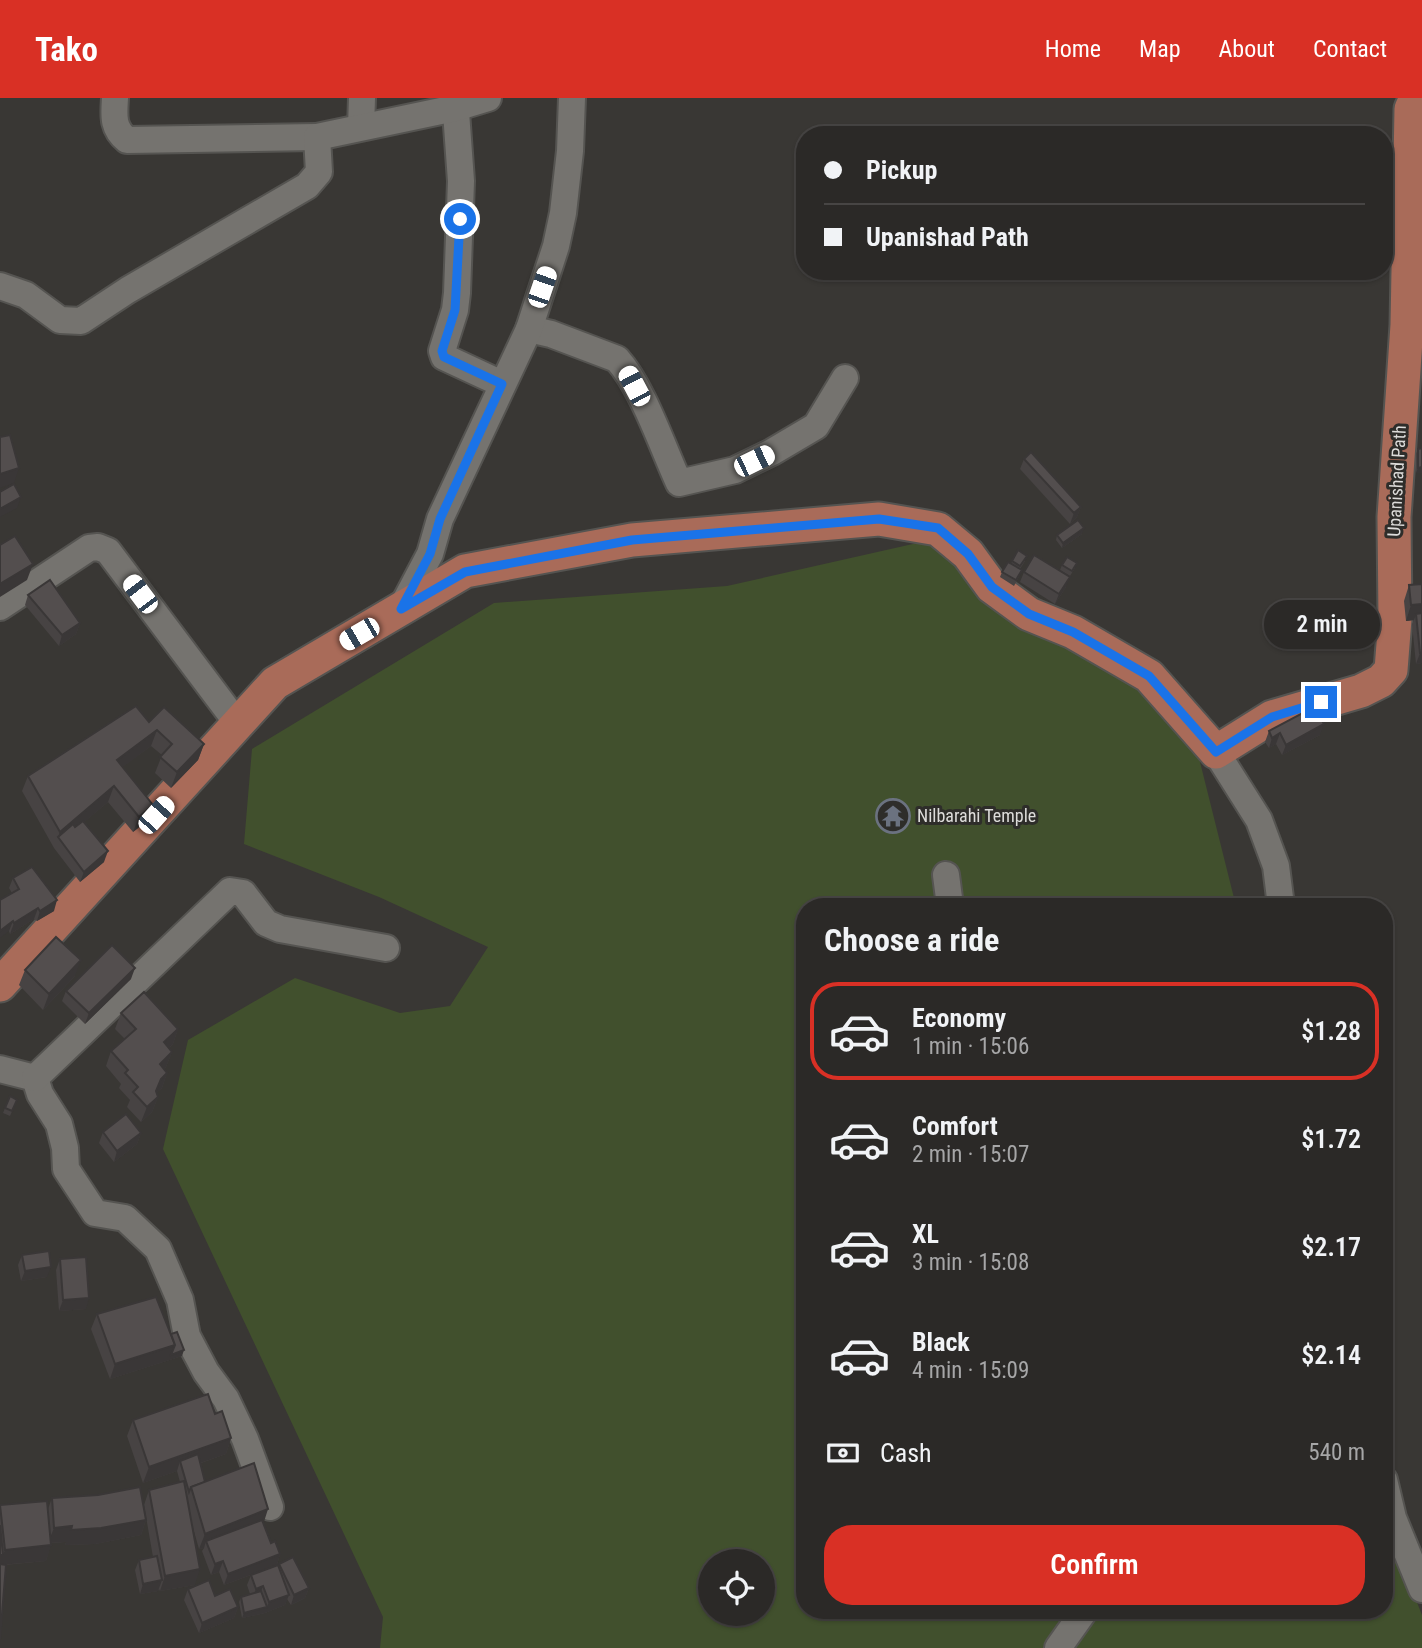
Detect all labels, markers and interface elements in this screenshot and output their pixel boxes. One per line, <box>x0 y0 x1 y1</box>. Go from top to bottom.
text: Tako <box>35 30 98 69</box>
text: Home <box>1045 35 1101 63</box>
text: Map <box>1139 35 1181 63</box>
text: About <box>1219 35 1275 63</box>
text: Contact <box>1313 35 1387 63</box>
text: Pickup <box>866 155 937 185</box>
route start <box>444 203 476 235</box>
text: Upanishad Path <box>866 222 1029 252</box>
car <box>526 264 559 310</box>
car <box>615 363 654 409</box>
street label: Upanishad Path <box>1383 425 1410 537</box>
car <box>731 442 778 480</box>
car <box>119 571 162 617</box>
callout: 2 min <box>1263 601 1379 650</box>
text: 2 min <box>1297 611 1347 638</box>
car <box>336 614 383 654</box>
route end <box>1305 686 1337 718</box>
car <box>135 792 178 838</box>
temple icon: Nilbarahi Temple <box>874 797 912 835</box>
place label: Nilbarahi Temple <box>917 805 1036 826</box>
text: Choose a ride <box>824 921 999 959</box>
icon: car <box>828 1000 891 1063</box>
text: Economy <box>912 1003 1006 1033</box>
text: $1.28 <box>1301 1016 1361 1046</box>
text: 1 min · 15:06 <box>912 1033 1029 1060</box>
icon: car <box>828 1108 891 1171</box>
text: Comfort <box>912 1111 998 1141</box>
text: $1.72 <box>1301 1124 1361 1154</box>
text: 2 min · 15:07 <box>912 1141 1029 1168</box>
icon: car <box>828 1216 891 1279</box>
text: XL <box>912 1219 939 1249</box>
text: $2.17 <box>1301 1232 1361 1262</box>
text: 3 min · 15:08 <box>912 1249 1029 1276</box>
icon: car <box>828 1324 891 1387</box>
text: Black <box>912 1327 970 1357</box>
text: $2.14 <box>1301 1340 1361 1370</box>
text: 4 min · 15:09 <box>912 1357 1029 1384</box>
icon: cash <box>824 1434 862 1472</box>
text: Cash <box>880 1438 932 1468</box>
text: 540 m <box>1308 1439 1365 1466</box>
button: Confirm <box>824 1525 1365 1605</box>
map controls <box>698 1549 775 1626</box>
button: locate <box>698 1549 775 1626</box>

